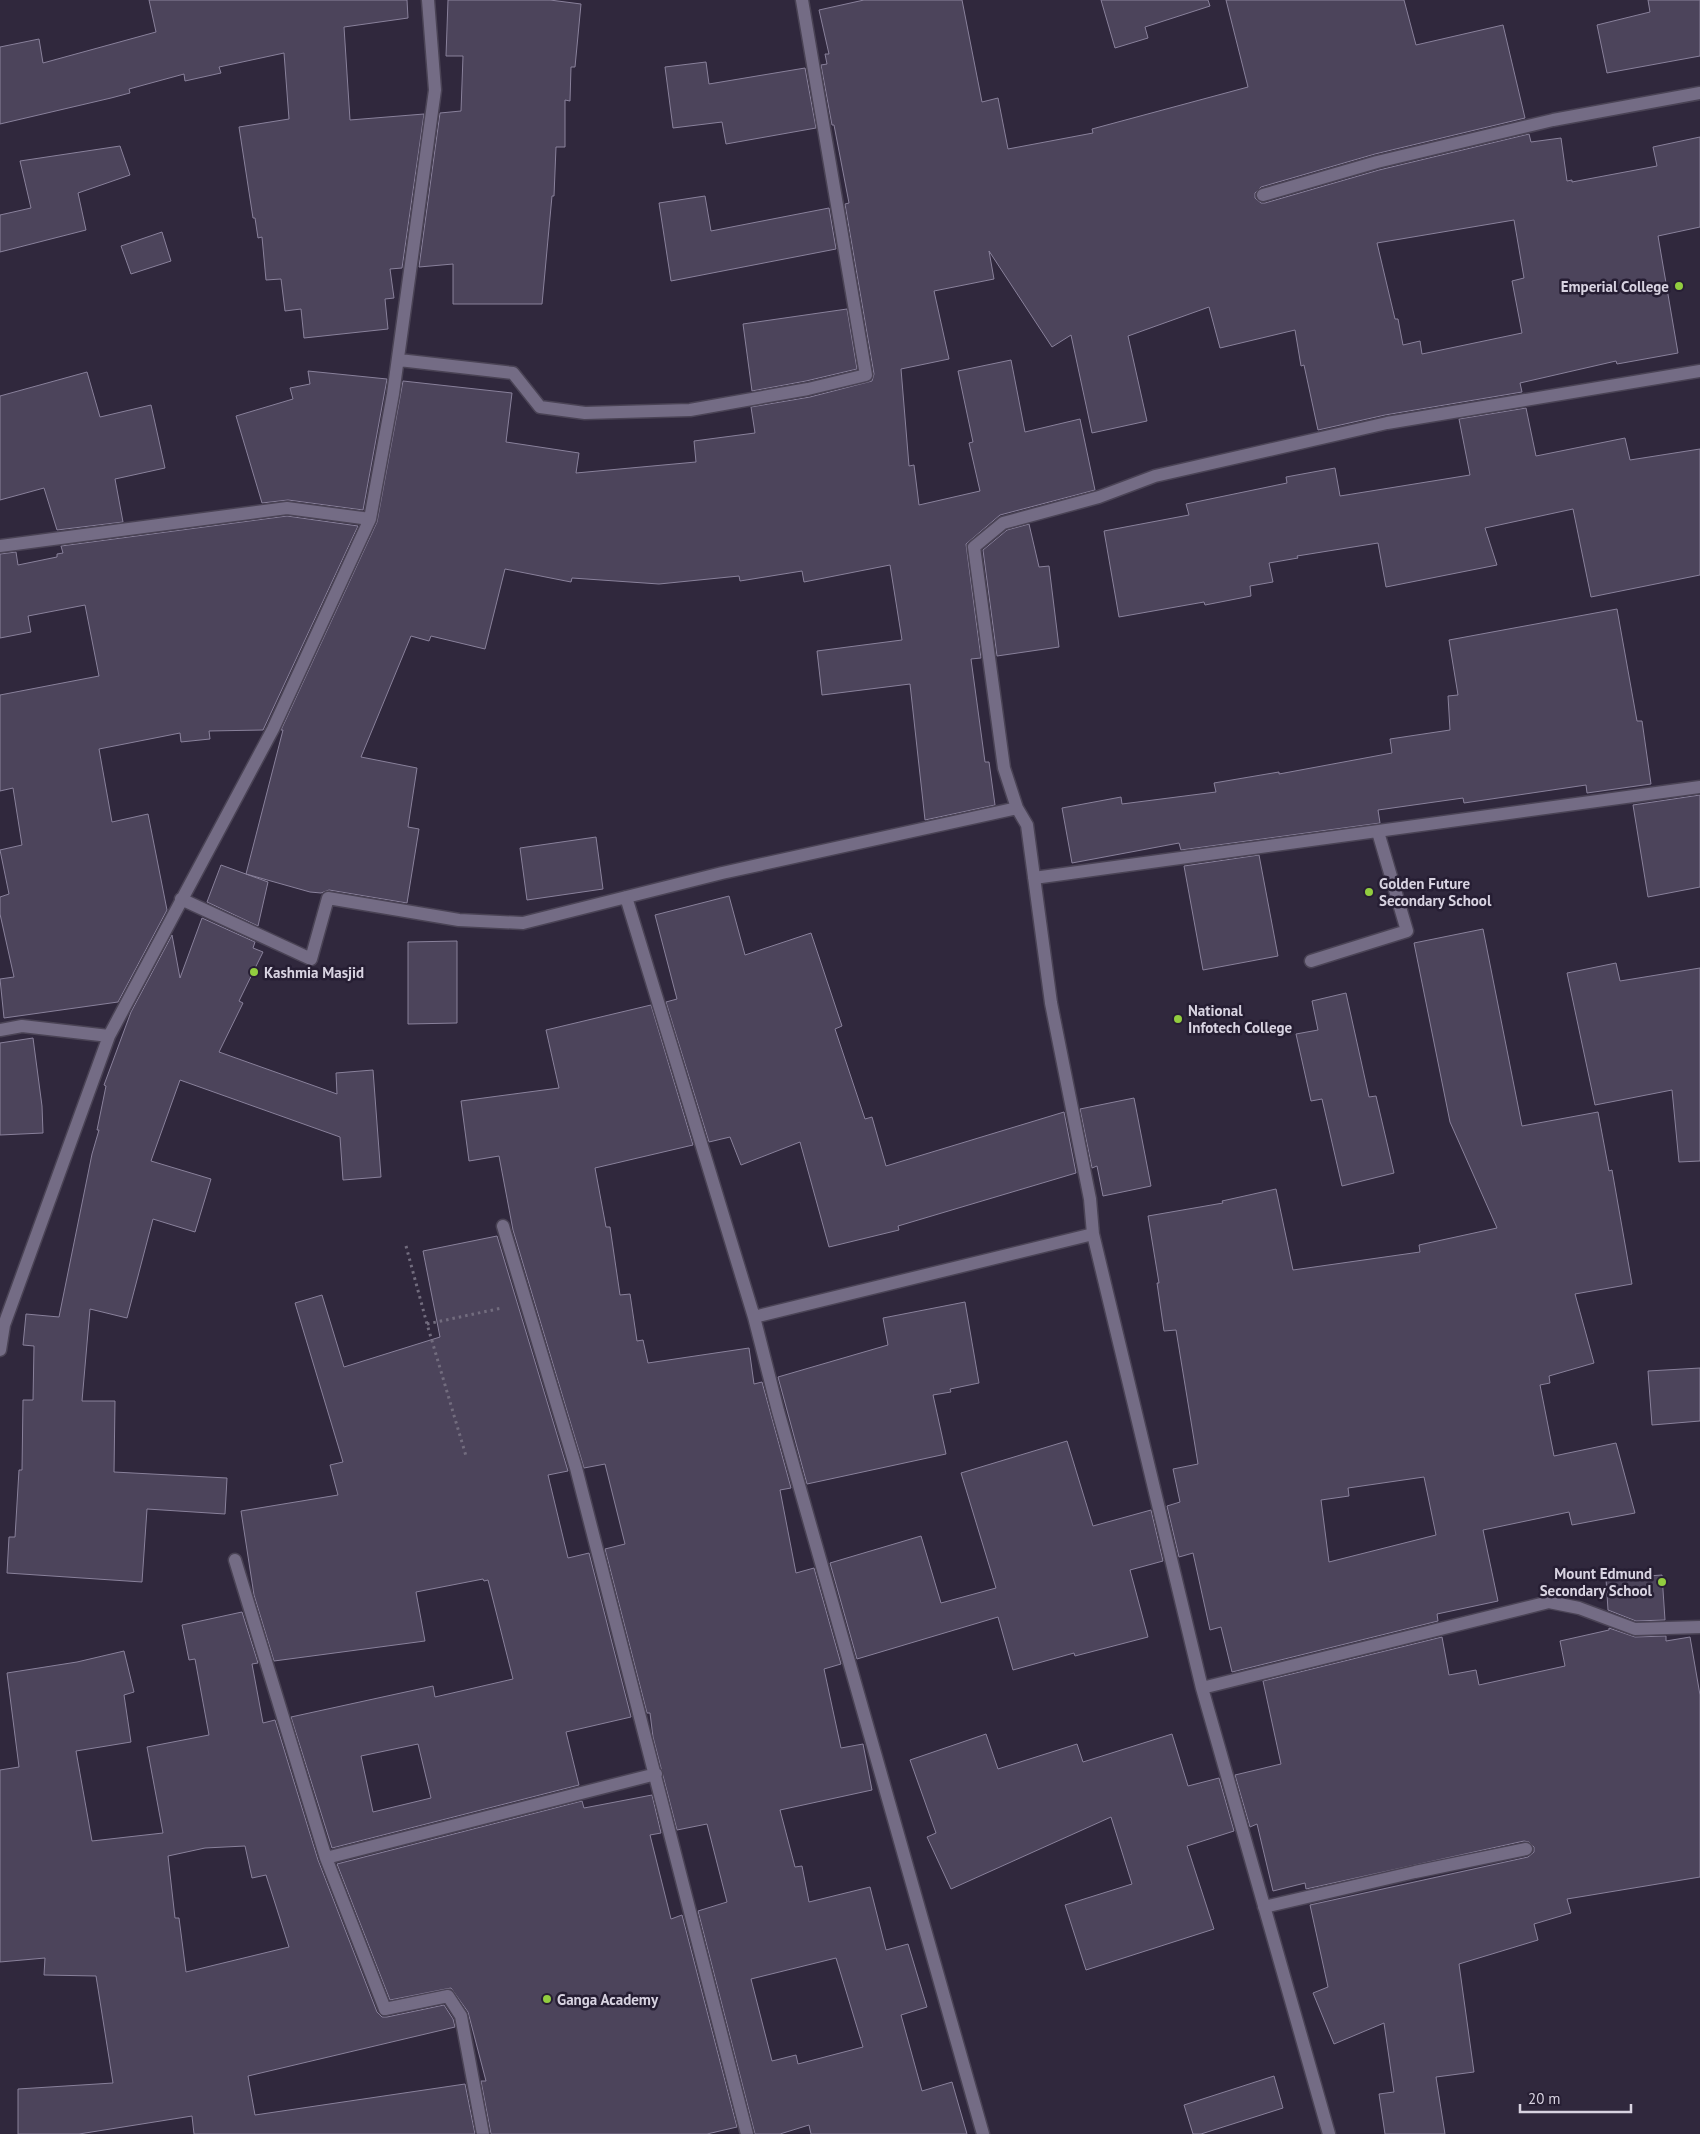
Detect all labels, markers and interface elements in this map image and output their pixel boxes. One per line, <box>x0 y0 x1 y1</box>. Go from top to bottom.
place label: Emperial College <box>1561 277 1669 296</box>
marker: Emperial College <box>1673 280 1685 292</box>
place label: Golden Future Secondary School <box>1379 874 1492 910</box>
marker: Golden Future Secondary School <box>1363 886 1375 898</box>
place label: Kashmia Masjid <box>264 963 364 982</box>
marker: Kashmia Masjid <box>248 966 260 978</box>
place label: National Infotech College <box>1188 1001 1293 1037</box>
marker: National Infotech College <box>1172 1013 1184 1025</box>
place label: Mount Edmund Secondary School <box>1540 1564 1653 1600</box>
marker: Mount Edmund Secondary School <box>1656 1576 1668 1588</box>
place label: Ganga Academy <box>557 1990 659 2009</box>
marker: Ganga Academy <box>541 1993 553 2005</box>
scale bar <box>1520 2082 1631 2114</box>
text: 20 m <box>1528 2089 1561 2108</box>

